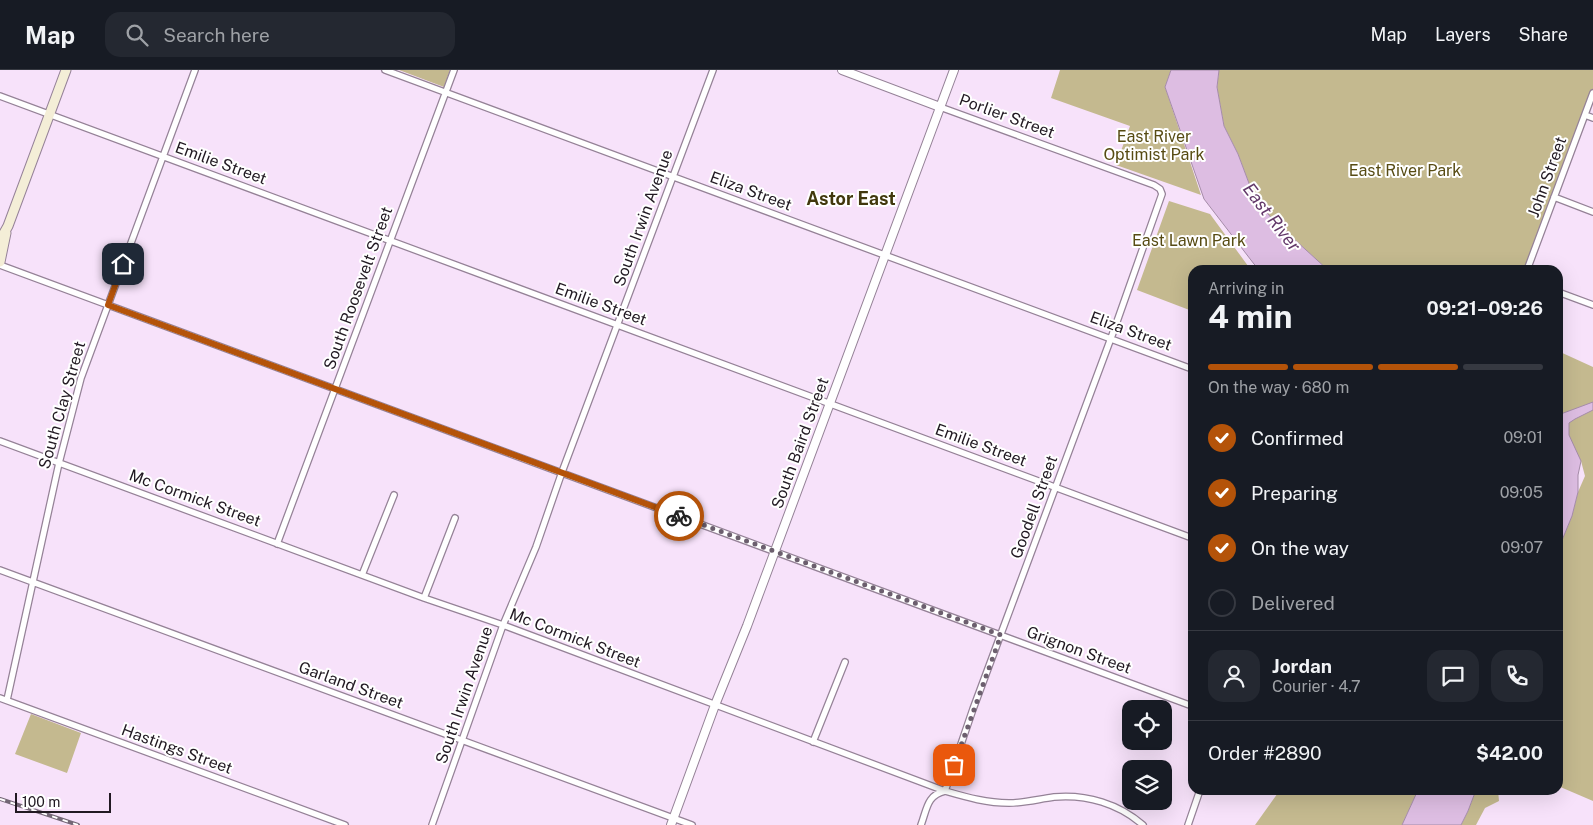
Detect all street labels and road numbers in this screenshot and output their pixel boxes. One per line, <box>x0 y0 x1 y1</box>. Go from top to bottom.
street label: Porlier Street <box>957 90 1057 142</box>
street label: John Street <box>1524 134 1570 220</box>
street label: Emilie Street <box>173 138 269 188</box>
street label: South Irwin Avenue <box>609 147 677 289</box>
street label: Eliza Street <box>707 167 795 215</box>
street label: South Roosevelt Street <box>320 204 396 372</box>
street label: Emilie Street <box>553 279 649 329</box>
street label: Eliza Street <box>1087 307 1175 355</box>
street label: South Clay Street <box>35 339 89 471</box>
street label: South Baird Street <box>767 375 833 511</box>
street label: Emilie Street <box>933 420 1029 470</box>
street label: Goodell Street <box>1007 453 1061 561</box>
street label: Mc Cormick Street <box>127 465 263 531</box>
street label: Mc Cormick Street <box>507 604 643 672</box>
street label: Grignon Street <box>1024 622 1134 678</box>
street label: South Irwin Avenue <box>432 624 496 766</box>
street label: Garland Street <box>296 657 406 713</box>
street label: Hastings Street <box>119 720 235 778</box>

